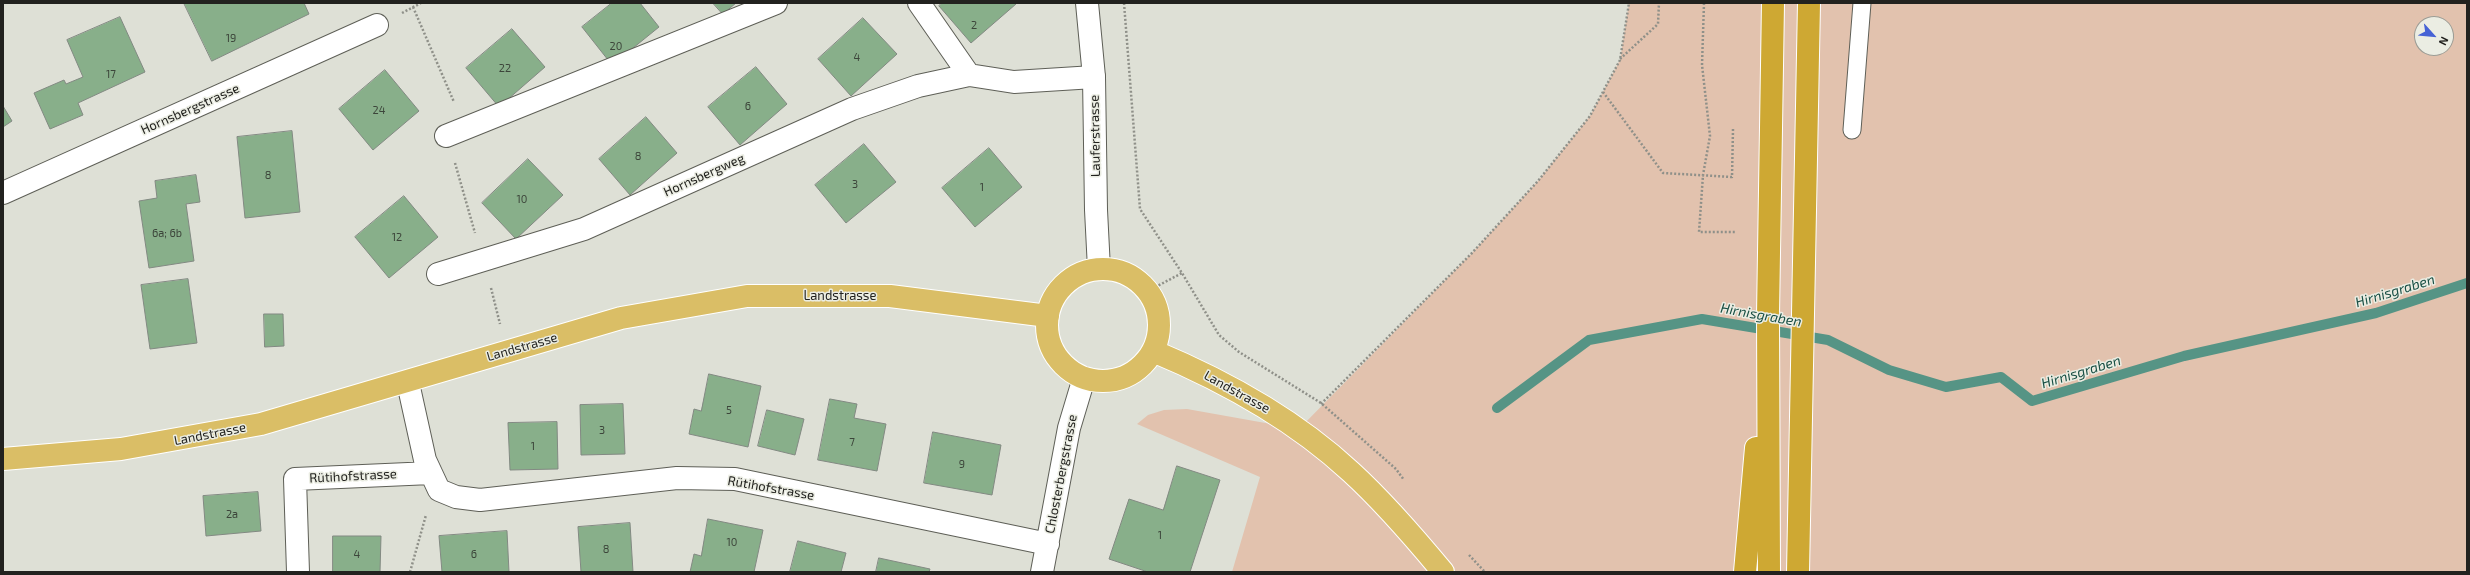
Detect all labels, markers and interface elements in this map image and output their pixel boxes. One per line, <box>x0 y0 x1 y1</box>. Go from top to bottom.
north arrow <box>2414 16 2454 56</box>
house number: 2 <box>971 18 977 32</box>
house number: 19 <box>226 31 236 45</box>
text: N <box>2437 35 2452 48</box>
house number: 20 <box>610 39 622 53</box>
house number: 4 <box>854 50 860 64</box>
house number: 22 <box>499 61 511 75</box>
house number: 17 <box>106 67 116 81</box>
street label: Hornsbergstrasse <box>138 80 242 138</box>
street label: Lauferstrasse <box>1086 95 1104 177</box>
house number: 6 <box>745 99 751 113</box>
house number: 24 <box>373 103 385 117</box>
house number: 8 <box>635 149 641 163</box>
street label: Hornsbergweg <box>661 150 747 200</box>
house number: 8 <box>265 168 271 182</box>
house number: 3 <box>852 177 858 191</box>
house number: 1 <box>980 180 984 194</box>
house number: 10 <box>516 192 528 206</box>
house number: 6a; 6b <box>152 226 182 240</box>
house number: 12 <box>392 230 402 244</box>
water label: Hirnisgraben <box>2353 271 2437 311</box>
street label: Landstrasse <box>804 288 876 304</box>
water label: Hirnisgraben <box>1719 300 1803 330</box>
street label: Landstrasse <box>485 329 559 365</box>
water label: Hirnisgraben <box>2039 352 2123 392</box>
street label: Landstrasse <box>1201 368 1273 416</box>
house number: 5 <box>726 403 732 417</box>
street label: Chlosterbergstrasse <box>1042 413 1080 535</box>
street label: Landstrasse <box>173 419 247 449</box>
house number: 3 <box>599 423 605 437</box>
house number: 7 <box>849 435 855 449</box>
house number: 1 <box>531 439 535 453</box>
house number: 9 <box>959 457 965 471</box>
street label: Rütihofstrasse <box>309 466 397 486</box>
street label: Rütihofstrasse <box>727 473 815 503</box>
house number: 2a <box>226 507 238 521</box>
house number: 1 <box>1158 528 1162 542</box>
house number: 10 <box>726 535 738 549</box>
house number: 8 <box>603 542 609 556</box>
house number: 4 <box>354 547 360 561</box>
house number: 6 <box>471 547 477 561</box>

